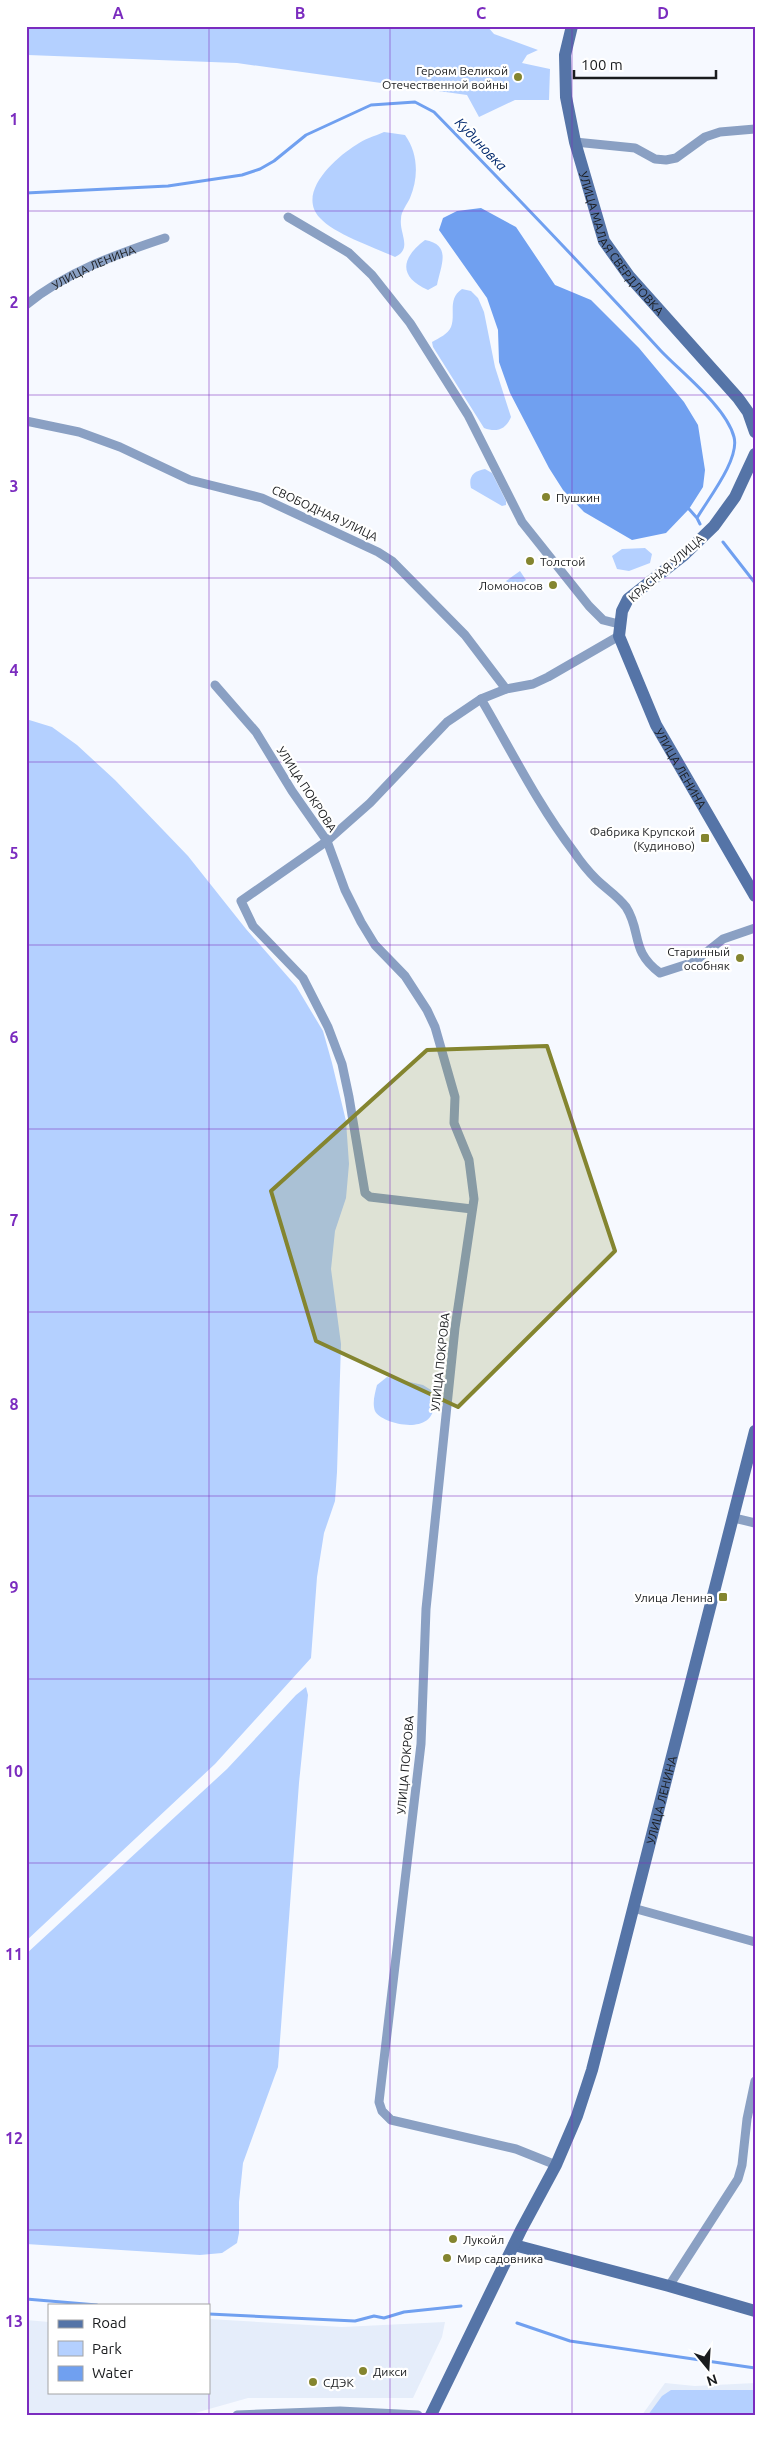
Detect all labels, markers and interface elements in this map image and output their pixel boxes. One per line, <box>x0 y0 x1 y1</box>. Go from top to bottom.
text: A <box>112 4 124 22</box>
text: B <box>295 4 305 22</box>
text: C <box>476 4 486 22</box>
text: D <box>657 4 669 22</box>
scale bar <box>574 48 716 80</box>
text: 100 m <box>581 56 623 73</box>
place label: Героям Великой Отечественной войны <box>382 64 508 91</box>
marker: Героям Великой Отечественной войны <box>512 71 524 83</box>
text: 1 <box>9 110 19 128</box>
water label: Кудиновка <box>452 114 510 174</box>
street label: УЛИЦА МАЛАЯ СВЕРДЛОВКА <box>577 170 667 317</box>
street label: УЛИЦА ЛЕНИНА <box>49 242 137 292</box>
text: 2 <box>9 293 19 311</box>
text: 3 <box>9 477 19 495</box>
street label: СВОБОДНАЯ УЛИЦА <box>270 483 380 543</box>
marker: Пушкин <box>540 491 552 503</box>
place label: Пушкин <box>556 491 600 504</box>
street label: КРАСНАЯ УЛИЦА <box>626 532 706 604</box>
marker: Толстой <box>524 555 536 567</box>
place label: Толстой <box>540 555 585 568</box>
place label: Ломоносов <box>479 579 543 592</box>
marker: Ломоносов <box>547 579 559 591</box>
text: 4 <box>9 661 19 679</box>
street label: УЛИЦА ЛЕНИНА <box>653 726 709 811</box>
street label: УЛИЦА ПОКРОВА <box>275 744 340 834</box>
place label: Фабрика Крупской (Кудиново) <box>590 825 695 853</box>
marker: Фабрика Крупской (Кудиново) <box>699 832 711 844</box>
text: 5 <box>9 844 19 862</box>
place label: Старинный особняк <box>667 945 730 972</box>
marker: Старинный особняк <box>734 952 746 964</box>
text: 6 <box>9 1028 19 1046</box>
text: 7 <box>9 1211 19 1229</box>
street label: УЛИЦА ПОКРОВА <box>428 1312 452 1412</box>
text: 8 <box>9 1395 19 1413</box>
text: 9 <box>9 1578 19 1596</box>
place label: Улица Ленина <box>635 1591 713 1604</box>
marker: Улица Ленина <box>717 1591 729 1603</box>
street label: УЛИЦА ПОКРОВА <box>394 1715 416 1815</box>
street label: УЛИЦА ЛЕНИНА <box>643 1754 678 1845</box>
text: 10 <box>5 1762 23 1780</box>
text: 11 <box>5 1945 23 1963</box>
text: 12 <box>5 2129 23 2147</box>
marker: Лукойл <box>447 2233 459 2245</box>
place label: Лукойл <box>463 2233 504 2246</box>
marker: Мир садовника <box>441 2252 453 2264</box>
place label: Мир садовника <box>457 2252 543 2265</box>
legend <box>48 2304 210 2394</box>
text: 13 <box>5 2312 23 2330</box>
text: Road <box>92 2314 127 2331</box>
text: Park <box>92 2340 122 2357</box>
north arrow <box>684 2344 734 2394</box>
text: Water <box>92 2364 133 2381</box>
marker: Дикси <box>357 2365 369 2377</box>
place label: Дикси <box>373 2365 407 2378</box>
text: N <box>705 2371 719 2390</box>
marker: СДЭК <box>307 2376 319 2388</box>
place label: СДЭК <box>323 2376 354 2389</box>

